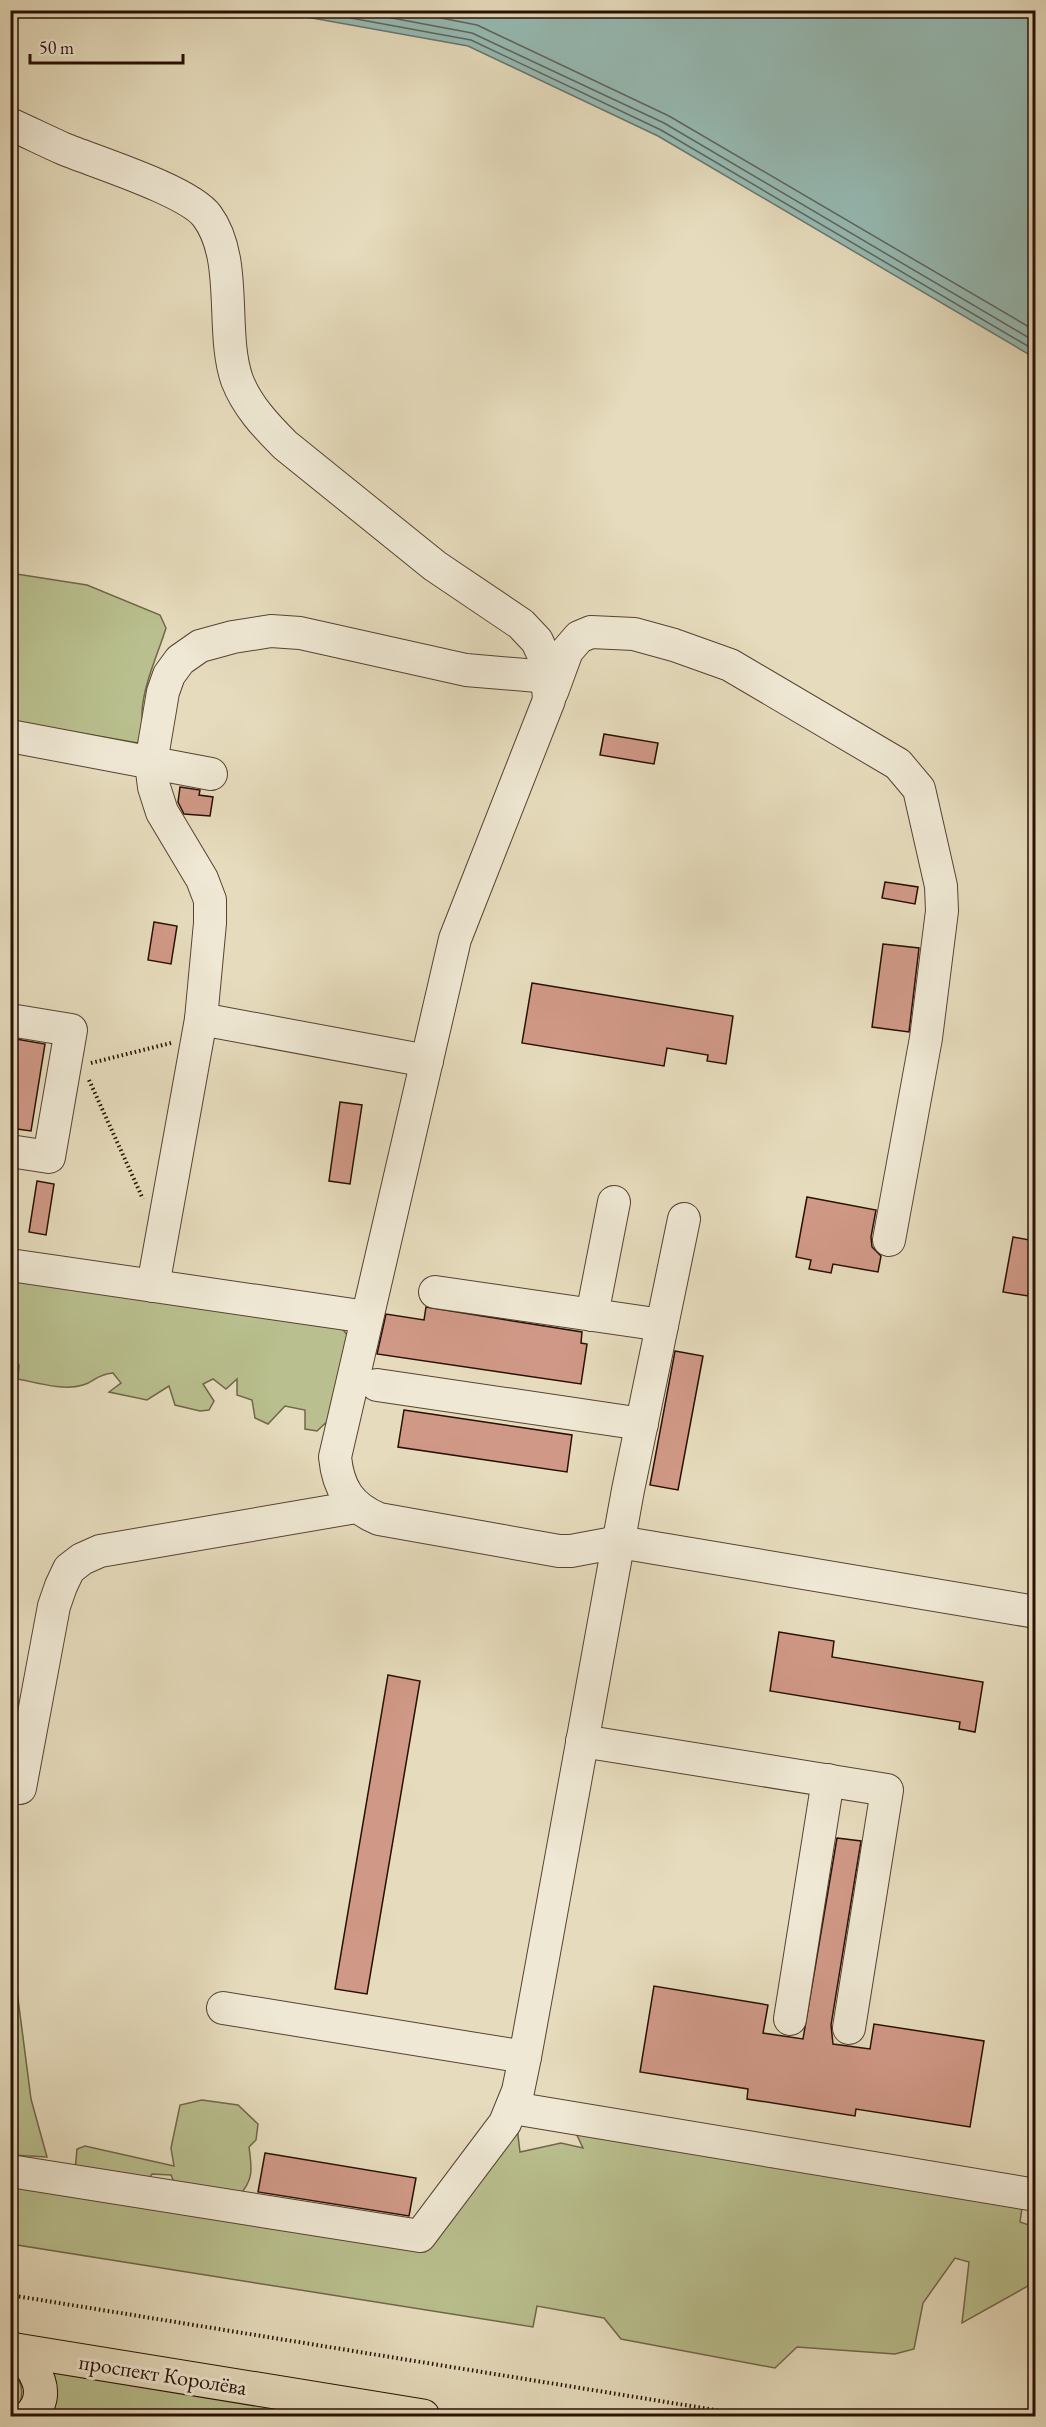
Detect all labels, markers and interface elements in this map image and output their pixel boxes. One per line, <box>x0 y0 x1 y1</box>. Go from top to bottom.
scale bar <box>30 27 183 65</box>
text: 50 m <box>39 36 74 59</box>
street label: проспект Королёва <box>77 2347 249 2402</box>

